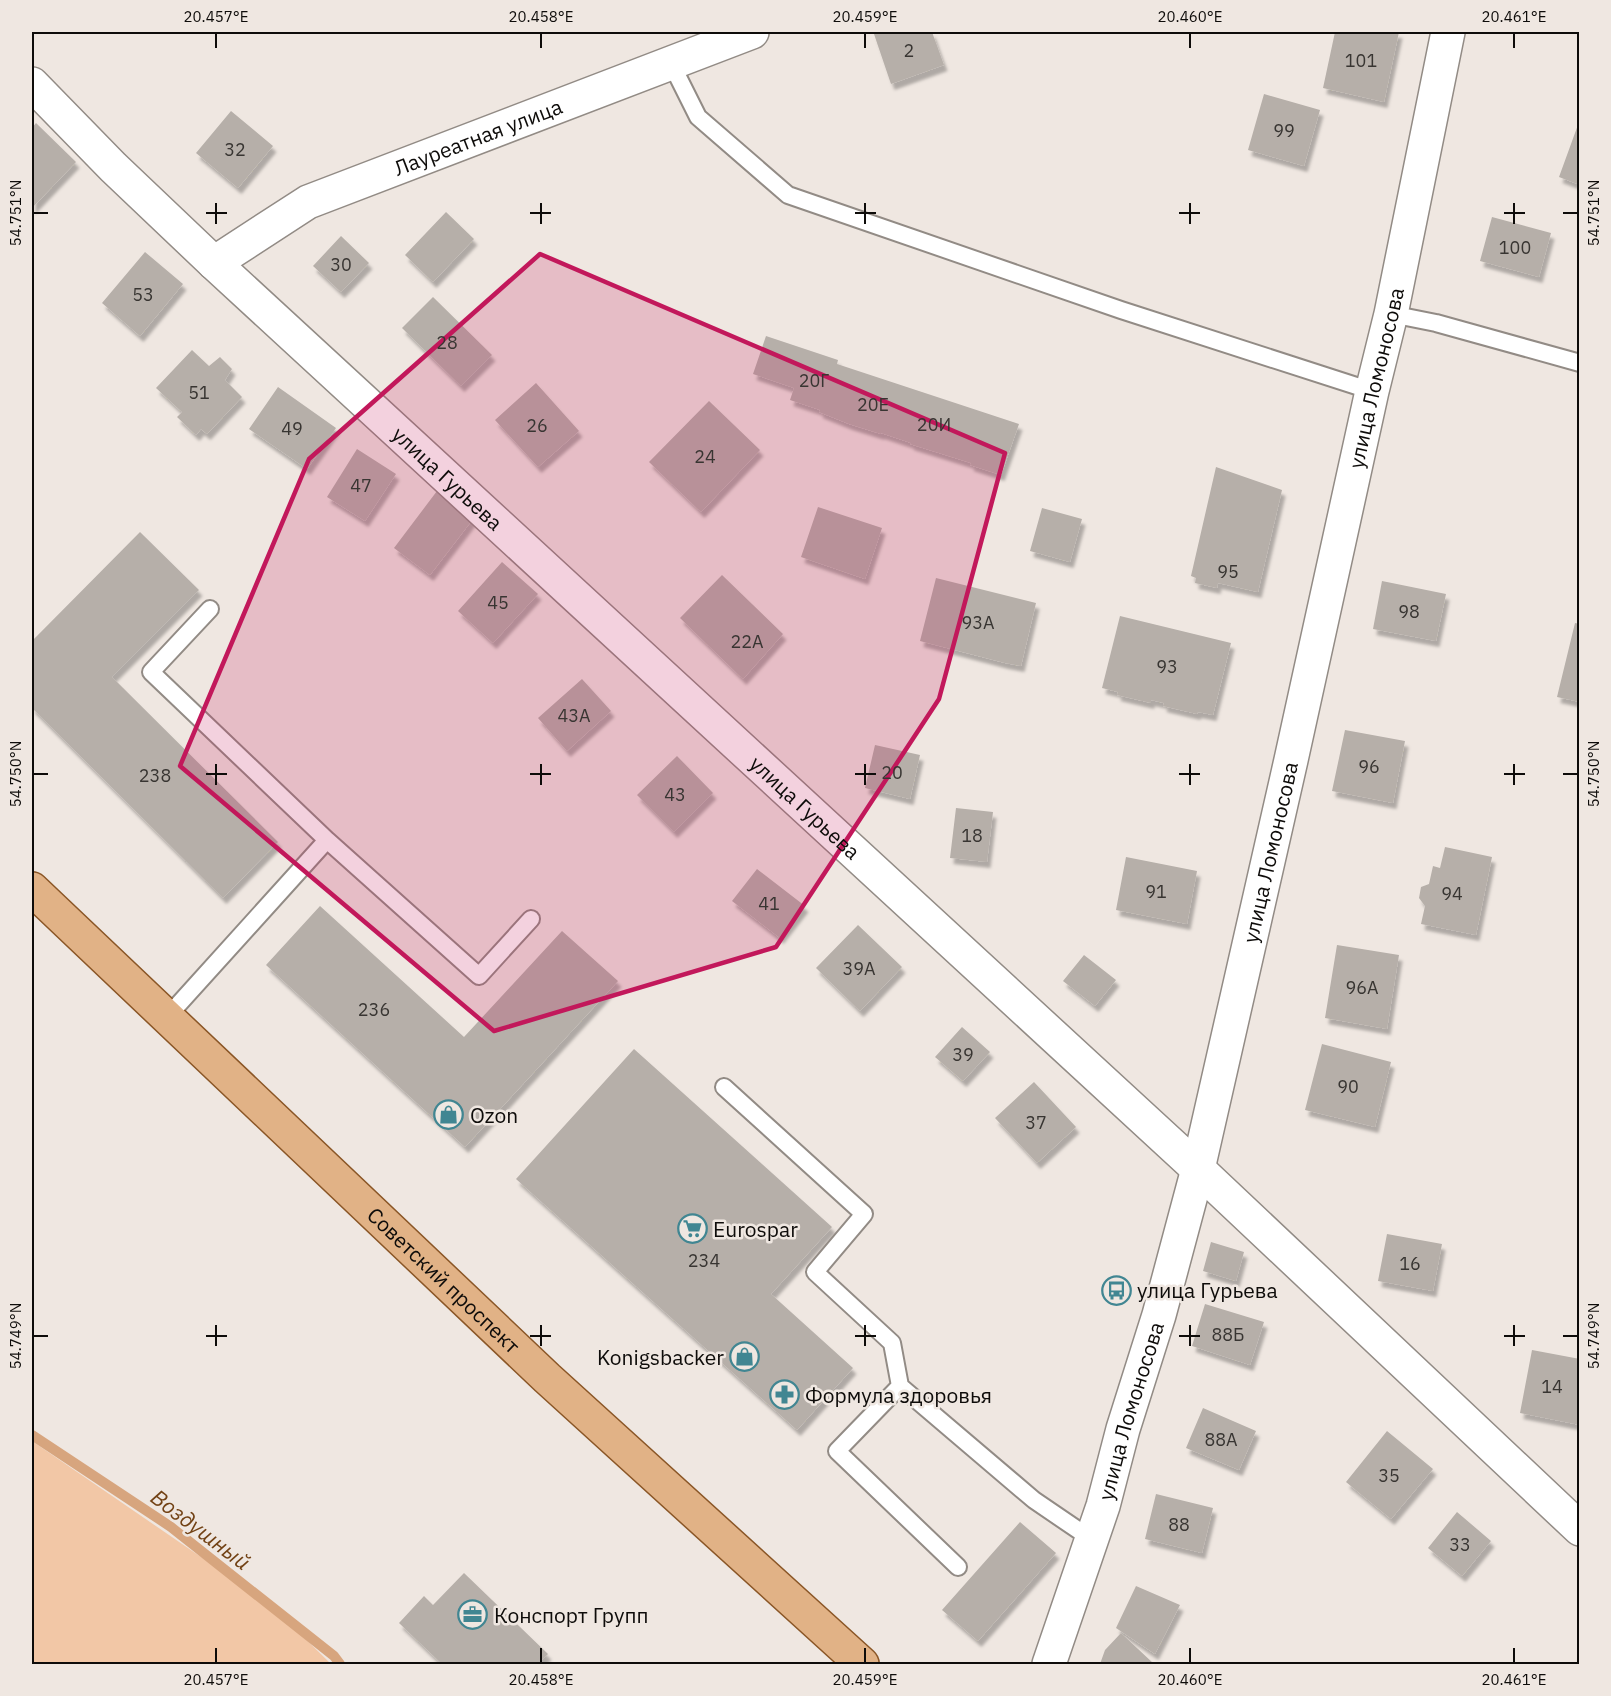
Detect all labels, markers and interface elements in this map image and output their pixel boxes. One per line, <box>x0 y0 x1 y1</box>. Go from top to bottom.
text: 20.457°E <box>184 7 248 26</box>
text: 20.458°E <box>509 7 573 26</box>
text: 20.459°E <box>833 7 897 26</box>
text: 20.460°E <box>1158 7 1222 26</box>
text: 20.461°E <box>1482 7 1546 26</box>
house number: 2 <box>904 39 914 62</box>
house number: 101 <box>1345 49 1377 72</box>
street label: Лауреатная улица <box>390 92 566 182</box>
house number: 99 <box>1273 119 1295 142</box>
house number: 32 <box>224 138 246 161</box>
text: 54.751°N <box>6 180 25 246</box>
text: 54.751°N <box>1584 180 1603 246</box>
house number: 100 <box>1499 236 1531 259</box>
house number: 30 <box>330 253 352 276</box>
house number: 53 <box>132 283 154 306</box>
street label: улица Ломоносова <box>1341 285 1410 471</box>
house number: 28 <box>436 331 458 354</box>
house number: 20Г <box>799 369 829 392</box>
house number: 51 <box>188 381 210 404</box>
house number: 20Е <box>857 393 889 416</box>
house number: 20И <box>917 413 951 436</box>
house number: 26 <box>526 414 548 437</box>
house number: 49 <box>281 417 303 440</box>
street label: улица Гурьева <box>386 420 509 536</box>
house number: 24 <box>694 445 716 468</box>
house number: 47 <box>350 474 372 497</box>
house number: 95 <box>1217 560 1239 583</box>
house number: 45 <box>487 591 509 614</box>
house number: 98 <box>1398 600 1420 623</box>
house number: 93А <box>961 611 995 634</box>
house number: 22А <box>730 630 764 653</box>
house number: 93 <box>1156 655 1178 678</box>
house number: 43А <box>557 704 591 727</box>
text: 54.750°N <box>6 741 25 807</box>
text: 54.750°N <box>1584 741 1603 807</box>
street label: улица Гурьева <box>744 749 867 865</box>
house number: 96 <box>1358 755 1380 778</box>
street label: улица Ломоносова <box>1236 759 1304 946</box>
house number: 20 <box>881 761 903 784</box>
house number: 238 <box>139 764 171 787</box>
house number: 43 <box>664 783 686 806</box>
house number: 18 <box>961 824 983 847</box>
house number: 91 <box>1145 880 1167 903</box>
house number: 94 <box>1441 882 1463 905</box>
house number: 41 <box>758 892 780 915</box>
house number: 39А <box>842 957 876 980</box>
house number: 96А <box>1345 976 1379 999</box>
house number: 236 <box>358 998 390 1021</box>
house number: 39 <box>952 1043 974 1066</box>
house number: 90 <box>1337 1075 1359 1098</box>
shop icon: Ozon <box>433 1099 465 1131</box>
place label: Ozon <box>470 1101 518 1129</box>
house number: 37 <box>1025 1111 1047 1134</box>
street label: Советский проспект <box>361 1201 526 1359</box>
supermarket icon: Eurospar <box>676 1213 708 1245</box>
place label: Eurospar <box>713 1215 798 1243</box>
house number: 234 <box>688 1249 720 1272</box>
house number: 16 <box>1399 1252 1421 1275</box>
bus stop icon: улица Гурьева <box>1100 1274 1132 1306</box>
place label: улица Гурьева <box>1137 1276 1278 1304</box>
text: 54.749°N <box>6 1303 25 1369</box>
text: 54.749°N <box>1584 1303 1603 1369</box>
street label: улица Ломоносова <box>1091 1318 1170 1503</box>
house number: 88Б <box>1211 1323 1245 1346</box>
shop icon: Konigsbacker <box>729 1341 761 1373</box>
place label: Konigsbacker <box>597 1343 724 1371</box>
house number: 14 <box>1541 1375 1563 1398</box>
pharmacy icon: Формула здоровья <box>768 1379 800 1411</box>
place label: Формула здоровья <box>805 1381 992 1409</box>
house number: 88А <box>1204 1428 1238 1451</box>
house number: 35 <box>1378 1464 1400 1487</box>
water label: Воздушный <box>145 1482 257 1576</box>
house number: 88 <box>1168 1513 1190 1536</box>
house number: 33 <box>1449 1533 1471 1556</box>
office icon: Конспорт Групп <box>457 1599 489 1631</box>
place label: Конспорт Групп <box>494 1601 648 1629</box>
text: 20.457°E <box>184 1670 248 1689</box>
text: 20.458°E <box>509 1670 573 1689</box>
text: 20.459°E <box>833 1670 897 1689</box>
text: 20.460°E <box>1158 1670 1222 1689</box>
text: 20.461°E <box>1482 1670 1546 1689</box>

